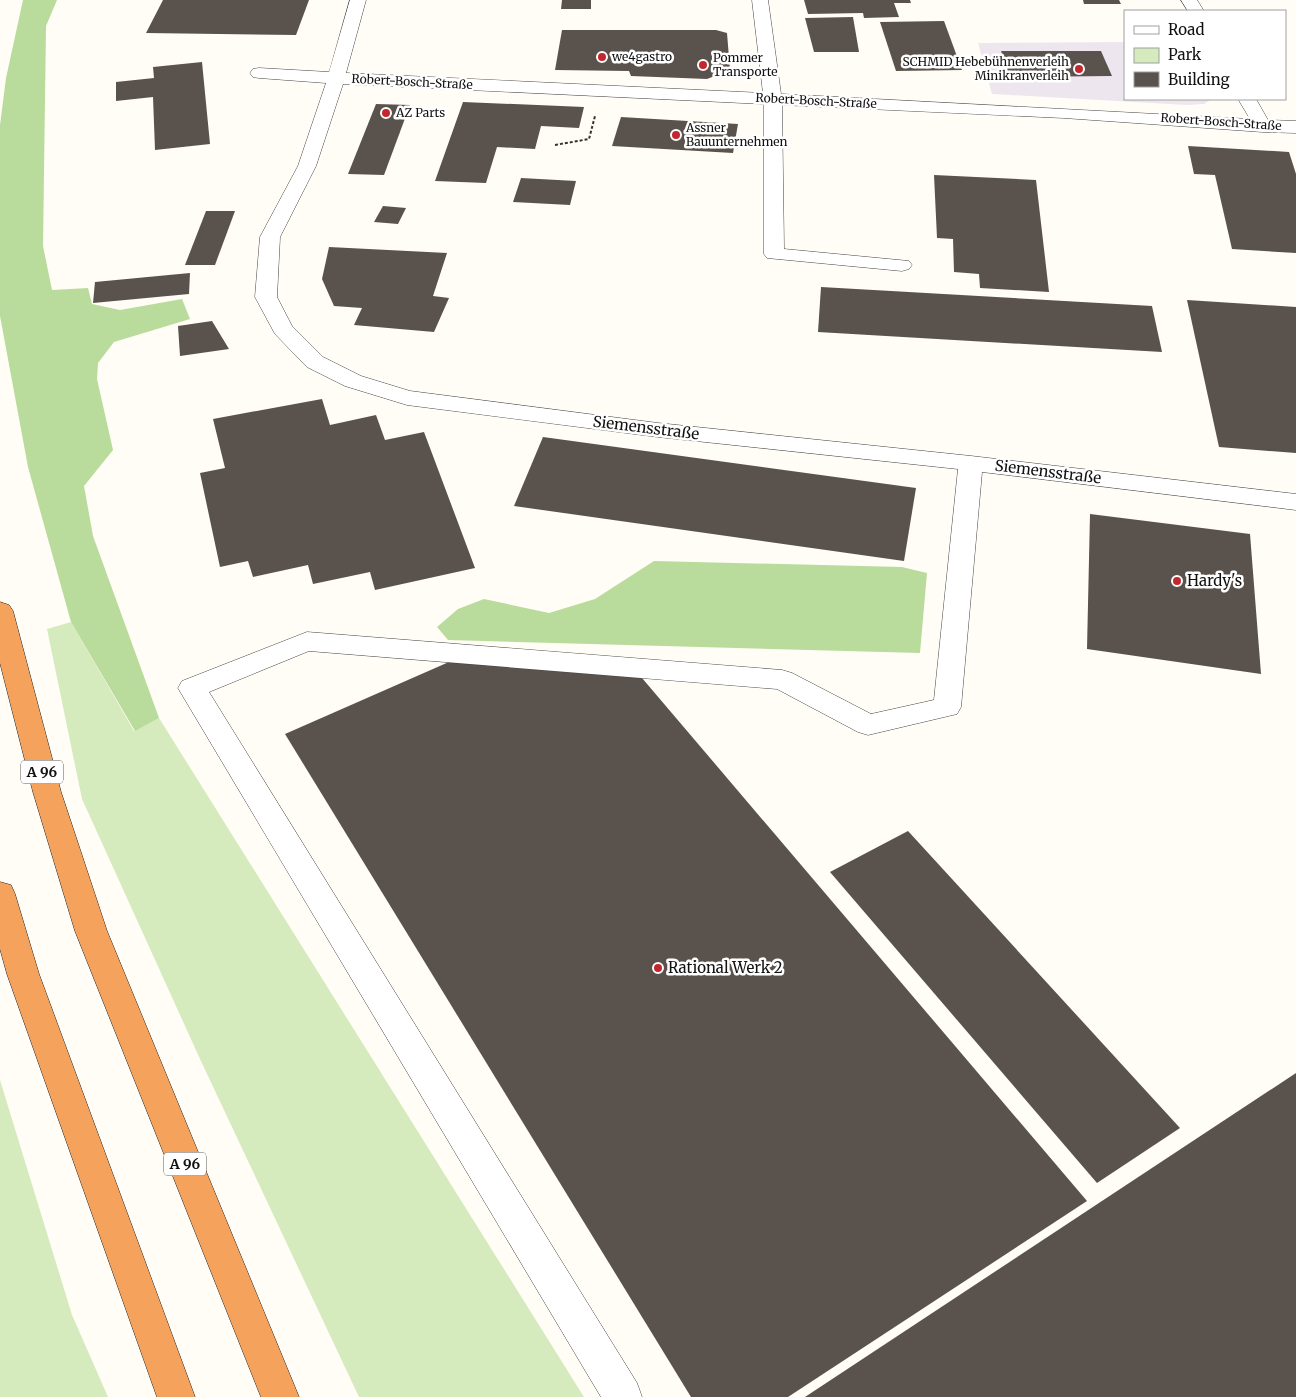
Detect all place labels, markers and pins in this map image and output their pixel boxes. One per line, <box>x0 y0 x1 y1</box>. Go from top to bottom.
place label: we4gastro <box>611 49 672 64</box>
place label: Pommer Transporte <box>713 50 778 79</box>
marker: we4gastro <box>596 51 608 63</box>
place label: SCHMID Hebebühnenverleih Minikranverleih <box>902 54 1069 83</box>
marker: Pommer Transporte <box>697 59 709 71</box>
marker: SCHMID Hebebühnenverleih Minikranverleih <box>1073 63 1085 75</box>
place label: AZ Parts <box>395 105 445 120</box>
marker: AZ Parts <box>380 107 392 119</box>
place label: Assner Bauunternehmen <box>685 120 788 149</box>
marker: Assner Bauunternehmen <box>670 129 682 141</box>
place label: Hardy's <box>1187 571 1242 590</box>
marker: Hardy's <box>1171 575 1183 587</box>
place label: Rational Werk 2 <box>668 958 783 977</box>
marker: Rational Werk 2 <box>652 962 664 974</box>

